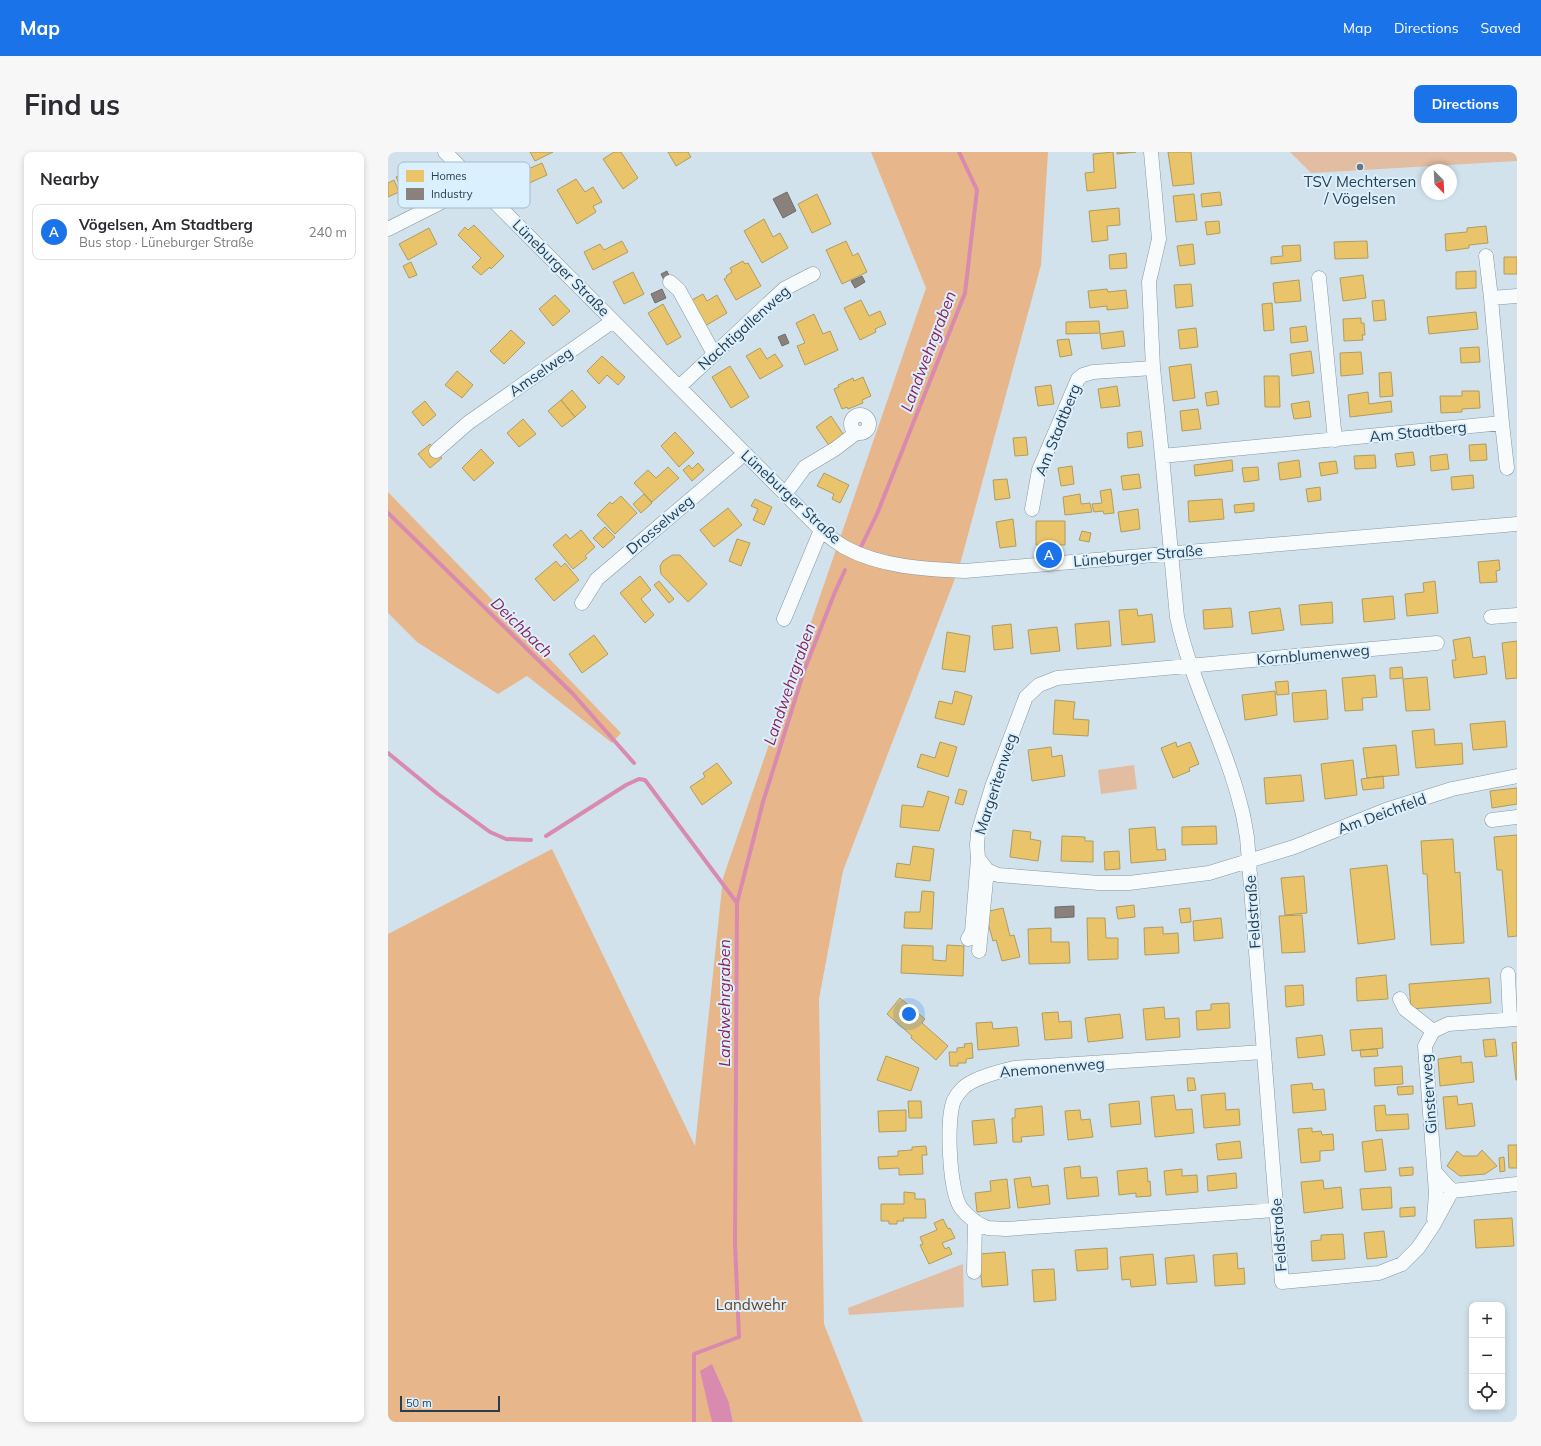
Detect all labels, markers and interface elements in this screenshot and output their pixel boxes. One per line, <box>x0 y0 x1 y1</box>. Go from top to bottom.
text: Map <box>20 16 60 40</box>
text: Map <box>1343 19 1372 37</box>
text: Directions <box>1394 19 1459 37</box>
text: Saved <box>1481 19 1521 37</box>
button: Directions <box>1414 85 1517 123</box>
text: Find us <box>24 87 120 122</box>
legend <box>398 162 530 208</box>
marker: TSV Mechtersen / Vögelsen <box>1355 162 1365 172</box>
north arrow <box>1421 164 1457 200</box>
text: Nearby <box>40 168 99 189</box>
text: Homes <box>431 169 467 183</box>
place label: TSV Mechtersen / Vögelsen <box>1304 172 1416 208</box>
text: Industry <box>431 187 473 201</box>
text: Vögelsen, Am Stadtberg <box>79 215 253 234</box>
street label: Lüneburger Straße <box>509 215 614 320</box>
text: A <box>49 224 59 240</box>
text: 240 m <box>309 224 347 240</box>
text: Bus stop · Lüneburger Straße <box>79 234 254 250</box>
street label: Nachtigallenweg <box>694 281 794 374</box>
water label: Landwehrgraben <box>896 288 960 414</box>
street label: Amselweg <box>505 343 576 400</box>
street label: Am Stadtberg <box>1030 381 1085 479</box>
street label: Am Stadtberg <box>1368 417 1467 446</box>
street label: Lüneburger Straße <box>737 445 845 548</box>
street label: Drosselweg <box>622 491 697 558</box>
pin: A <box>1036 540 1062 570</box>
street label: Lüneburger Straße <box>1072 540 1203 571</box>
water label: Deichbach <box>487 593 557 661</box>
water label: Landwehrgraben <box>759 620 819 748</box>
street label: Kornblumenweg <box>1256 640 1370 669</box>
street label: Margeritenweg <box>970 731 1021 837</box>
street label: Am Deichfeld <box>1335 789 1429 838</box>
street label: Feldstraße <box>1240 875 1265 949</box>
water label: Landwehrgraben <box>714 939 734 1067</box>
your location <box>899 1004 919 1024</box>
street label: Anemonenweg <box>999 1053 1105 1082</box>
street label: Ginsterweg <box>1416 1053 1441 1135</box>
street label: Feldstraße <box>1266 1198 1291 1272</box>
park label: Landwehr <box>716 1295 787 1314</box>
map controls <box>1469 1302 1505 1410</box>
button: + <box>1469 1302 1505 1338</box>
button: − <box>1469 1338 1505 1374</box>
button: locate <box>1469 1374 1505 1410</box>
scale bar <box>400 1394 500 1413</box>
text: 50 m <box>406 1396 432 1410</box>

